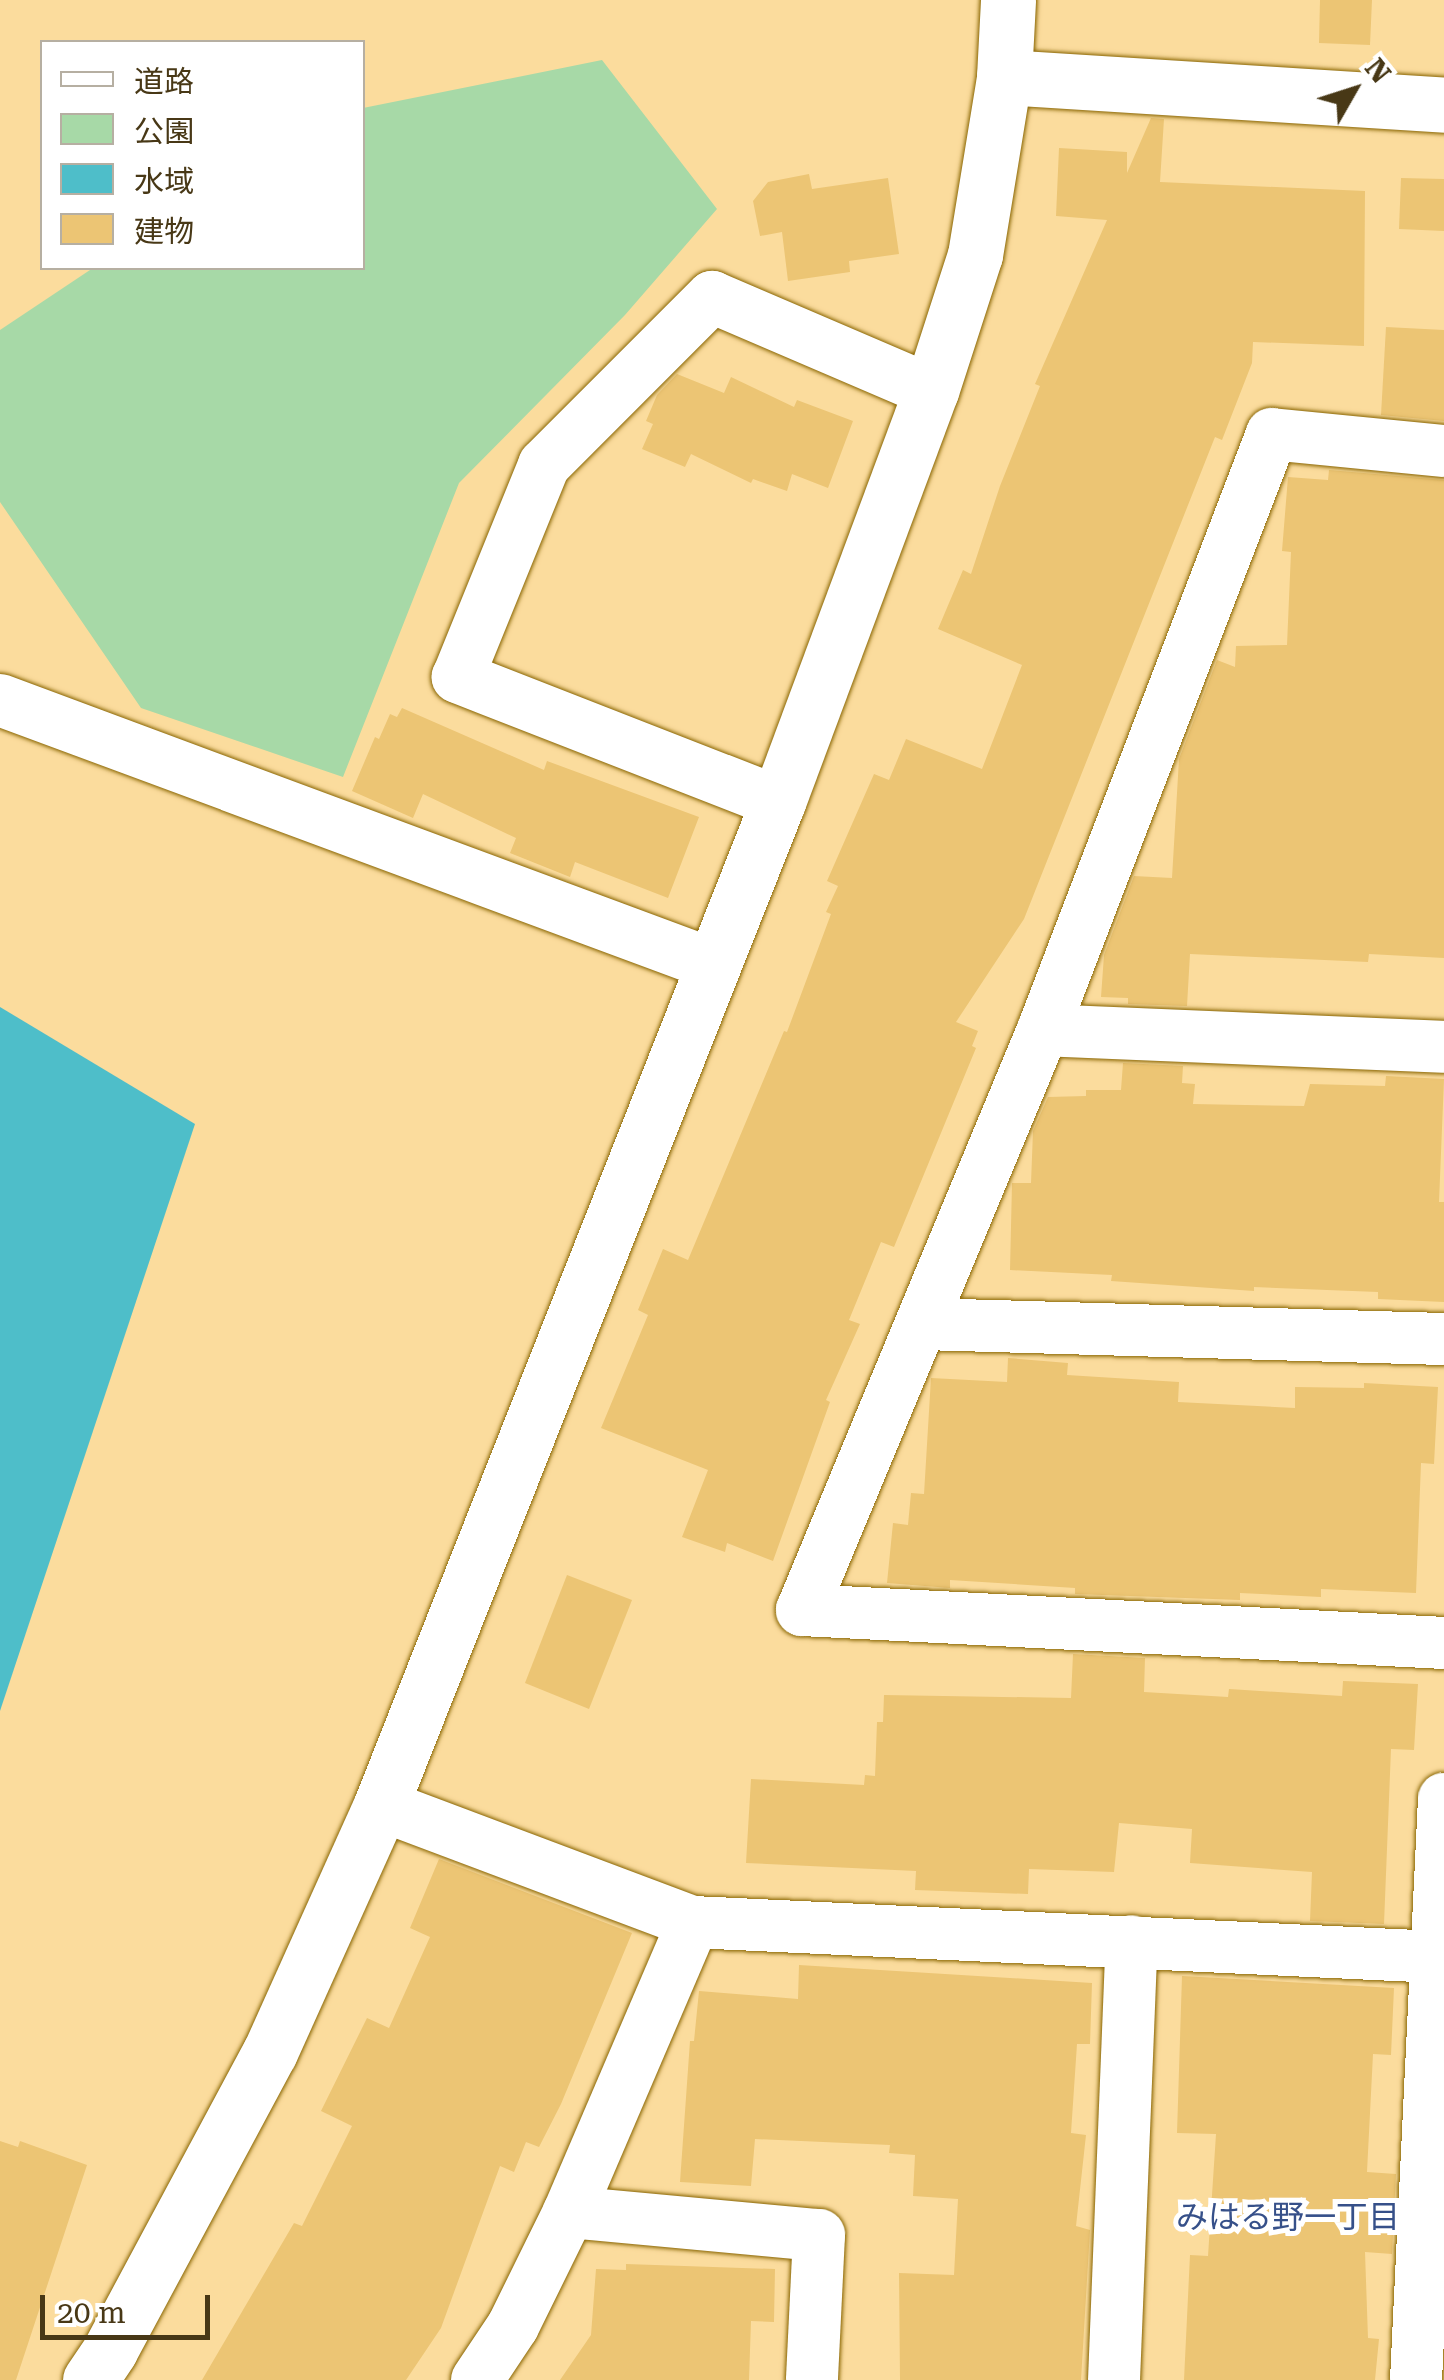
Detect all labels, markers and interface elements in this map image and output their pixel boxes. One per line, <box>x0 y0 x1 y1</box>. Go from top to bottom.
legend <box>40 40 365 270</box>
north arrow <box>1304 40 1404 140</box>
text: N <box>1358 52 1397 90</box>
text: 道路 <box>134 64 194 99</box>
text: 公園 <box>134 114 194 149</box>
text: 水域 <box>134 164 194 199</box>
text: 建物 <box>134 214 194 249</box>
district label: みはる野一丁目 <box>1176 2198 1400 2236</box>
scale bar <box>45 2275 215 2337</box>
text: 20 m <box>57 2295 126 2330</box>

